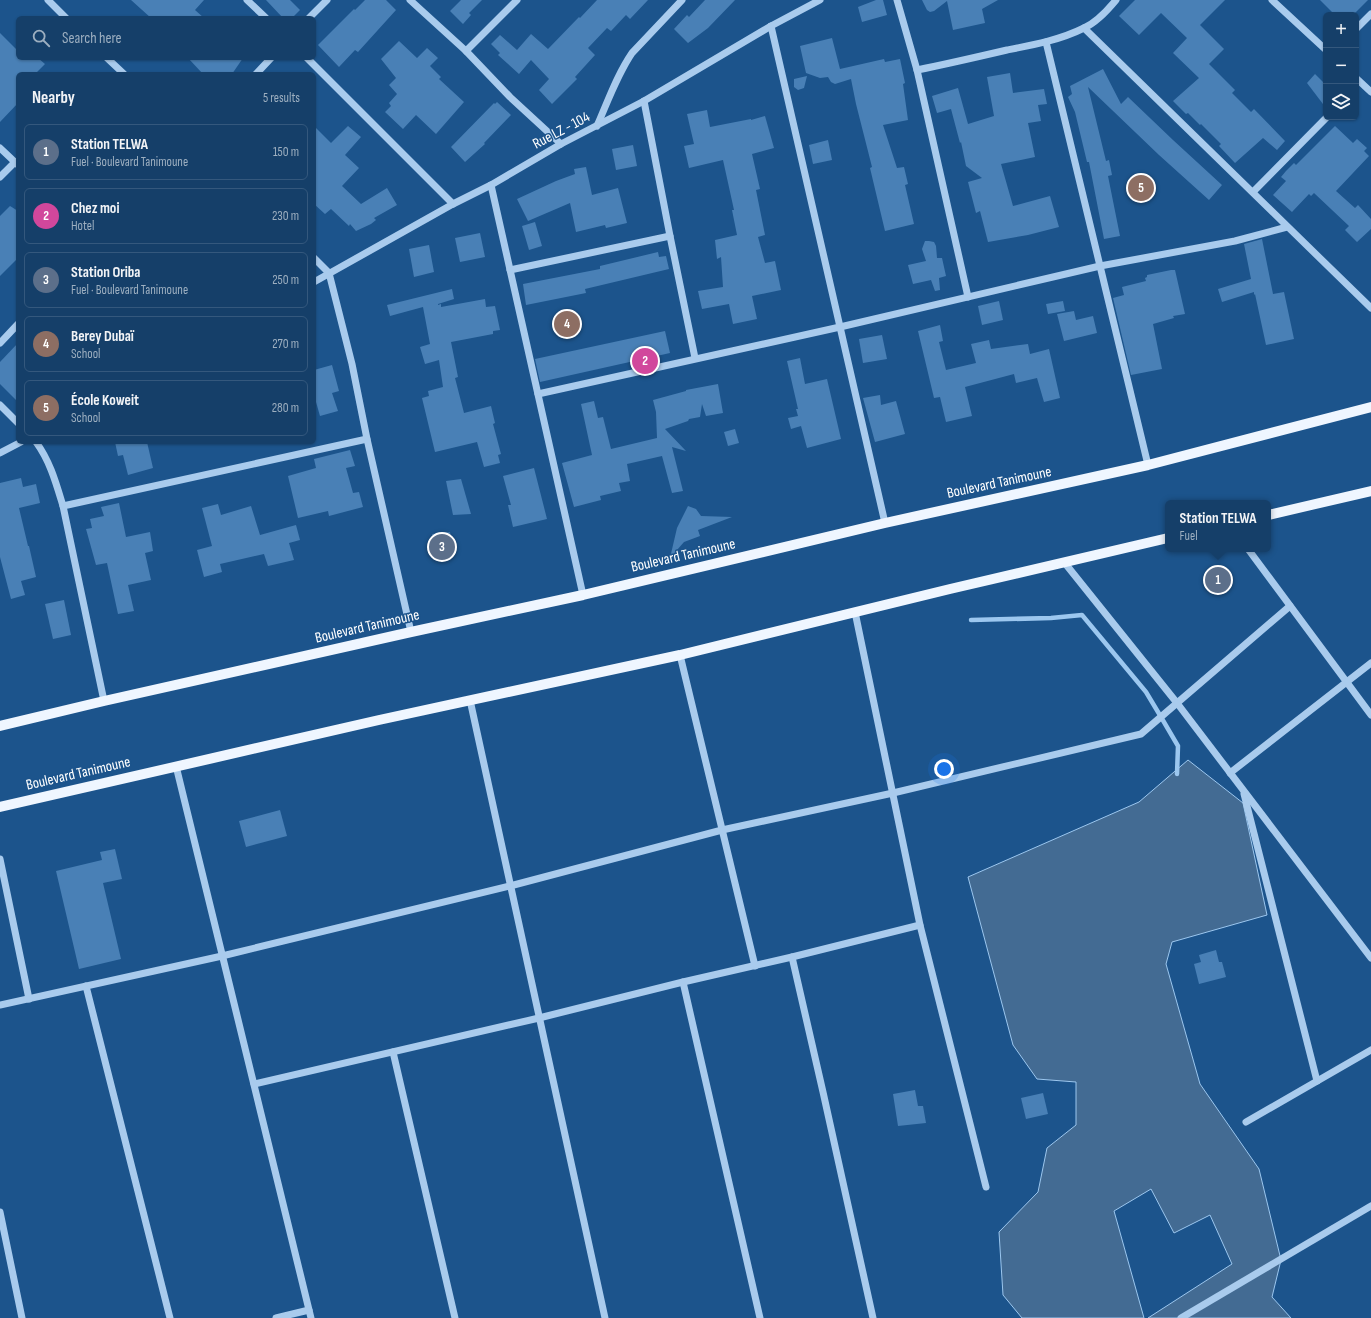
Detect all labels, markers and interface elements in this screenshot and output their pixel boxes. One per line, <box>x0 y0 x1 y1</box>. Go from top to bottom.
map controls <box>1323 12 1359 120</box>
button: + <box>1323 12 1359 48</box>
search box <box>16 16 316 60</box>
icon: search <box>30 27 52 49</box>
text: Search here <box>62 29 122 48</box>
button: − <box>1323 48 1359 84</box>
button: layers <box>1323 84 1359 120</box>
text: Nearby <box>32 88 75 108</box>
text: 5 results <box>263 90 300 106</box>
street label: Rue LZ - 104 <box>529 108 593 153</box>
text: Station TELWA <box>71 135 148 154</box>
text: 1 <box>43 144 49 160</box>
text: 150 m <box>273 144 299 160</box>
text: Fuel · Boulevard Tanimoune <box>71 154 188 170</box>
pin: 5 <box>1128 173 1154 203</box>
text: Chez moi <box>71 199 119 218</box>
text: 2 <box>43 208 49 224</box>
text: 230 m <box>272 208 299 224</box>
text: Hotel <box>71 218 95 234</box>
text: Station Oriba <box>71 263 141 282</box>
text: 3 <box>43 272 49 288</box>
text: 250 m <box>272 272 299 288</box>
text: Fuel · Boulevard Tanimoune <box>71 282 188 298</box>
pin: 4 <box>554 309 580 339</box>
text: Berey Dubaï <box>71 327 134 346</box>
text: 4 <box>43 336 49 352</box>
text: 270 m <box>272 336 299 352</box>
text: School <box>71 346 101 362</box>
pin: 2 <box>632 346 658 376</box>
text: École Koweit <box>71 391 139 410</box>
text: 5 <box>43 400 49 416</box>
text: 280 m <box>272 400 299 416</box>
text: School <box>71 410 101 426</box>
street label: Boulevard Tanimoune <box>945 462 1053 503</box>
popup <box>1165 500 1271 552</box>
text: Station TELWA <box>1180 509 1256 528</box>
text: Fuel <box>1180 528 1198 544</box>
pin: 3 <box>429 532 455 562</box>
street label: Boulevard Tanimoune <box>629 534 737 577</box>
pin: 1 <box>1205 565 1231 595</box>
street label: Boulevard Tanimoune <box>313 605 421 648</box>
street label: Boulevard Tanimoune <box>24 752 132 795</box>
your location <box>934 759 954 779</box>

